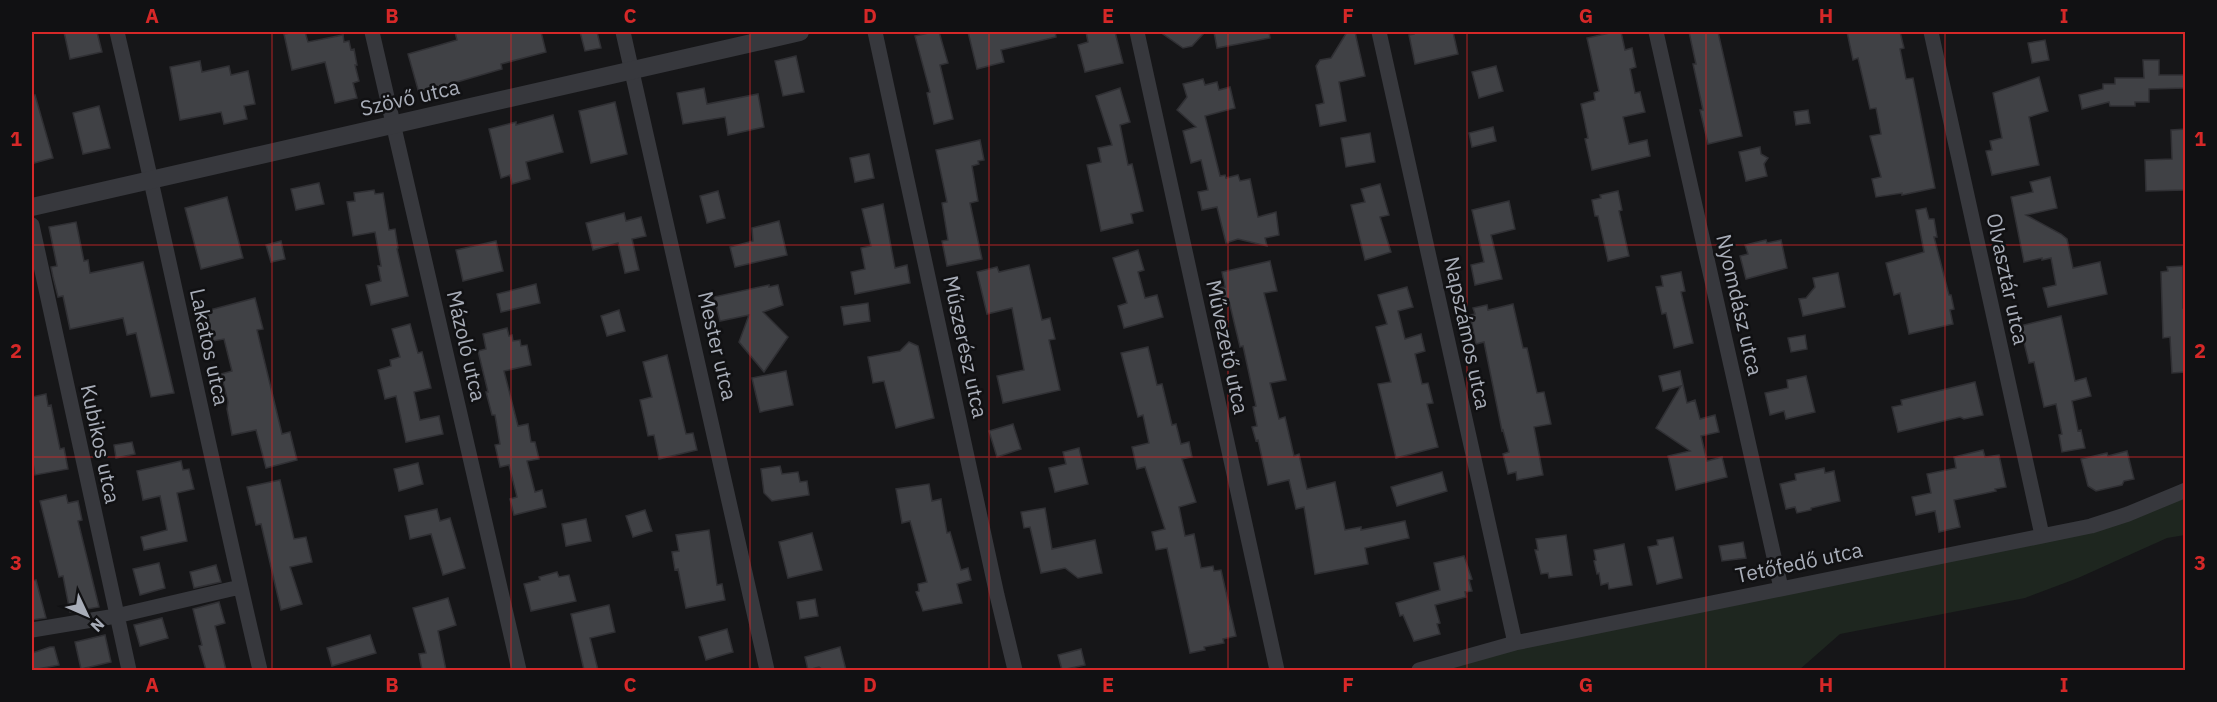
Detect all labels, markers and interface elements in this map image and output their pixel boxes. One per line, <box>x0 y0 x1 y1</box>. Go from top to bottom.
text: A <box>145 2 159 29</box>
text: B <box>385 2 399 29</box>
text: C <box>623 2 637 29</box>
text: D <box>863 2 877 29</box>
text: E <box>1102 2 1114 29</box>
text: F <box>1342 2 1354 29</box>
text: G <box>1579 2 1593 29</box>
text: H <box>1819 2 1833 29</box>
text: I <box>2060 2 2068 29</box>
street label: Szövő utca <box>357 72 462 122</box>
text: 1 <box>10 125 22 152</box>
text: 1 <box>2194 125 2206 152</box>
street label: Olvasztár utca <box>1980 210 2036 347</box>
street label: Nyomdász utca <box>1710 231 1770 378</box>
street label: Napszámos utca <box>1438 254 1498 412</box>
street label: Műszerész utca <box>937 273 995 421</box>
street label: Művezető utca <box>1200 277 1256 417</box>
street label: Lakatos utca <box>184 286 236 408</box>
street label: Mázoló utca <box>441 288 493 404</box>
street label: Mester utca <box>692 288 744 403</box>
text: 2 <box>10 337 22 364</box>
text: 2 <box>2194 337 2206 364</box>
street label: Kubikos utca <box>75 382 127 506</box>
street label: Tetőfedő utca <box>1733 535 1865 589</box>
text: 3 <box>10 549 22 576</box>
text: 3 <box>2194 549 2206 576</box>
north arrow <box>57 585 117 645</box>
text: N <box>87 614 109 637</box>
text: A <box>145 671 159 698</box>
text: B <box>385 671 399 698</box>
text: C <box>623 671 637 698</box>
text: D <box>863 671 877 698</box>
text: E <box>1102 671 1114 698</box>
text: F <box>1342 671 1354 698</box>
text: G <box>1579 671 1593 698</box>
text: H <box>1819 671 1833 698</box>
text: I <box>2060 671 2068 698</box>

